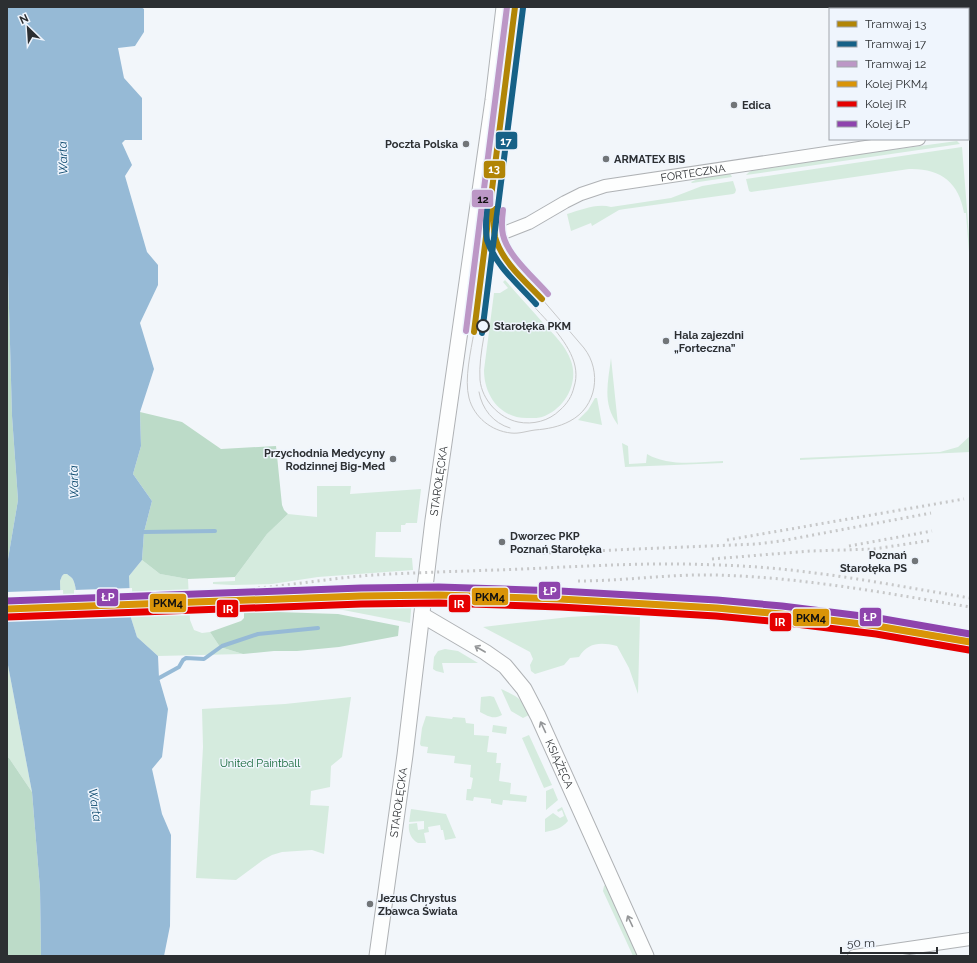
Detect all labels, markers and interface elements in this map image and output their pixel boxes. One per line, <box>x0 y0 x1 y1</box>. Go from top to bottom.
north arrow <box>8 8 48 48</box>
legend <box>829 8 969 140</box>
text: N <box>17 12 31 27</box>
text: Tramwaj 13 <box>865 17 926 31</box>
text: Tramwaj 17 <box>865 37 927 51</box>
text: Tramwaj 12 <box>865 57 926 71</box>
text: Kolej PKM4 <box>865 77 928 91</box>
text: Kolej IR <box>865 97 907 111</box>
place label: Edica <box>742 99 771 112</box>
marker: Edica <box>729 100 739 110</box>
text: Kolej ŁP <box>865 117 911 131</box>
line badge: 17 <box>495 131 518 150</box>
text: 17 <box>500 135 513 148</box>
place label: Poczta Polska <box>385 138 458 151</box>
marker: Poczta Polska <box>461 139 471 149</box>
water label: Warta <box>55 141 71 175</box>
place label: ARMATEX BIS <box>614 153 686 166</box>
marker: ARMATEX BIS <box>601 154 611 164</box>
line badge: 13 <box>483 160 506 179</box>
street label: FORTECZNA <box>660 162 727 185</box>
text: 13 <box>488 163 500 176</box>
line badge: 12 <box>471 189 494 208</box>
text: 12 <box>477 193 489 206</box>
marker: Starołęka PKM <box>476 319 490 333</box>
place label: Starołęka PKM <box>494 320 571 333</box>
place label: Hala zajezdni „Forteczna” <box>674 329 744 355</box>
marker: Hala zajezdni „Forteczna” <box>661 336 671 346</box>
street label: STAROŁĘCKA <box>428 445 451 517</box>
place label: Przychodnia Medycyny Rodzinnej Big-Med <box>264 447 385 473</box>
marker: Przychodnia Medycyny Rodzinnej Big-Med <box>388 454 398 464</box>
water label: Warta <box>66 465 82 499</box>
place label: Dworzec PKP Poznań Starołęka <box>510 530 602 556</box>
marker: Dworzec PKP Poznań Starołęka <box>497 537 507 547</box>
place label: Poznań Starołęka PS <box>840 549 907 575</box>
marker: Poznań Starołęka PS <box>910 556 920 566</box>
line badge: ŁP <box>538 581 561 600</box>
text: ŁP <box>542 585 557 598</box>
line badge: PKM4 <box>471 587 509 606</box>
line badge: ŁP <box>96 588 119 607</box>
text: ŁP <box>100 591 115 604</box>
text: PKM4 <box>475 591 505 604</box>
line badge: PKM4 <box>149 593 187 613</box>
line badge: IR <box>448 594 471 613</box>
text: PKM4 <box>153 597 183 610</box>
text: IR <box>454 598 465 611</box>
line badge: IR <box>216 599 239 618</box>
text: IR <box>223 603 234 616</box>
line badge: ŁP <box>859 607 882 627</box>
line badge: PKM4 <box>792 608 830 627</box>
text: ŁP <box>862 611 877 624</box>
line badge: IR <box>769 612 792 632</box>
text: PKM4 <box>796 612 826 625</box>
text: IR <box>775 616 786 629</box>
one-way arrow <box>474 645 486 653</box>
one-way arrow <box>539 721 547 733</box>
street label: KSIĄŻĘCA <box>542 737 576 791</box>
park label: United Paintball <box>220 757 300 770</box>
street label: STAROŁĘCKA <box>388 766 410 838</box>
water label: Warta <box>85 787 105 823</box>
place label: Jezus Chrystus Zbawca Świata <box>378 892 458 918</box>
marker: Jezus Chrystus Zbawca Świata <box>365 899 375 909</box>
one-way arrow <box>626 915 633 927</box>
scale bar <box>841 929 937 955</box>
text: 50 m <box>847 936 875 950</box>

